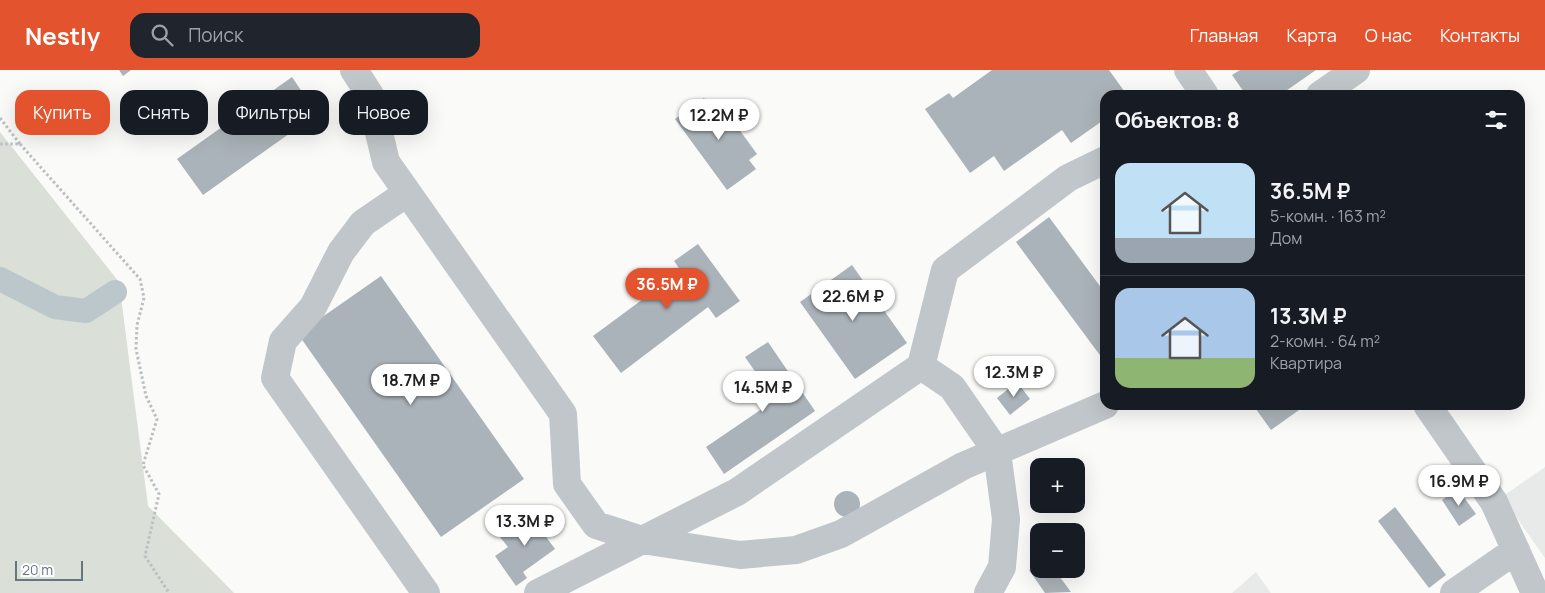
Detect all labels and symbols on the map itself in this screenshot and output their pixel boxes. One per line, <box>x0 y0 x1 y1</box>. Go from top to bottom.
pin: 12.2M ₽ <box>673 98 765 141</box>
pin: 36.5M ₽ <box>621 268 713 310</box>
pin: 22.6M ₽ <box>807 280 899 322</box>
pin: 12.3M ₽ <box>968 356 1060 398</box>
pin: 18.7M ₽ <box>365 364 457 406</box>
pin: 14.5M ₽ <box>717 370 809 413</box>
pin: 16.9M ₽ <box>1413 464 1505 507</box>
pin: 13.3M ₽ <box>479 504 571 547</box>
scale bar <box>15 558 82 581</box>

